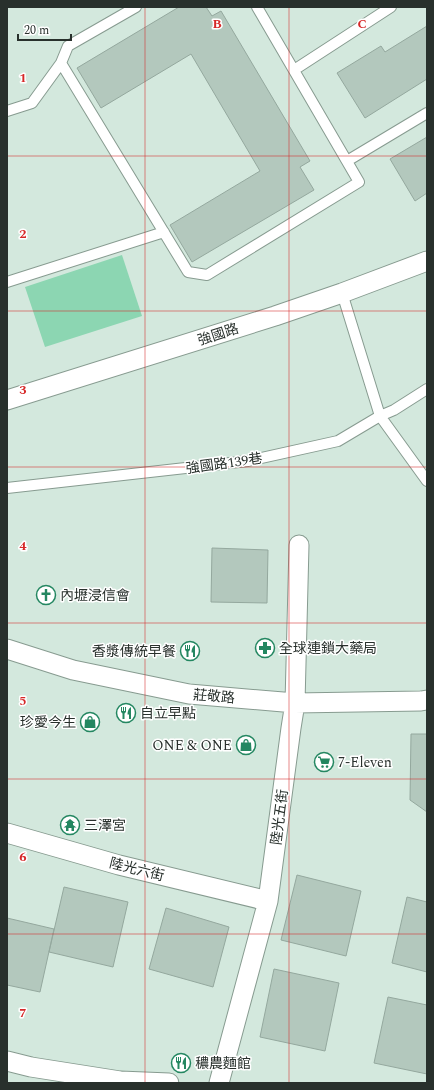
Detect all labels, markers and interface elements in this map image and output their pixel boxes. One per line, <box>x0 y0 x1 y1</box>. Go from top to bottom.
text: B <box>212 14 222 34</box>
text: C <box>357 14 367 34</box>
scale bar <box>18 16 71 42</box>
text: 20 m <box>24 21 49 40</box>
text: 1 <box>19 68 27 88</box>
text: 2 <box>19 224 27 244</box>
street label: 強國路 <box>195 318 241 351</box>
text: 3 <box>19 380 27 400</box>
street label: 強國路139巷 <box>184 448 264 479</box>
text: 4 <box>19 536 27 556</box>
church icon: 內壢浸信會 <box>35 584 57 606</box>
place label: 內壢浸信會 <box>60 585 130 606</box>
pharmacy icon: 全球連鎖大藥局 <box>254 637 276 659</box>
place label: 全球連鎖大藥局 <box>279 638 377 659</box>
restaurant icon: 香漿傳統早餐 <box>179 640 201 662</box>
place label: 香漿傳統早餐 <box>92 641 176 662</box>
street label: 莊敬路 <box>192 684 236 709</box>
text: 5 <box>19 691 27 711</box>
restaurant icon: 自立早點 <box>115 702 137 724</box>
place label: 自立早點 <box>140 703 196 724</box>
shop icon: 珍愛今生 <box>79 711 101 733</box>
place label: 珍愛今生 <box>20 712 76 733</box>
shop icon: ONE & ONE <box>235 734 257 756</box>
place label: ONE & ONE <box>152 735 232 756</box>
supermarket icon: 7-Eleven <box>313 751 335 773</box>
place label: 7-Eleven <box>338 752 392 773</box>
street label: 陸光五街 <box>266 788 293 846</box>
temple icon: 三澤宮 <box>59 814 81 836</box>
place label: 三澤宮 <box>84 815 126 836</box>
text: 6 <box>19 847 27 867</box>
street label: 陸光六街 <box>107 853 167 886</box>
text: 7 <box>19 1003 27 1023</box>
restaurant icon: 穠農麵館 <box>170 1052 192 1074</box>
place label: 穠農麵館 <box>195 1053 251 1074</box>

